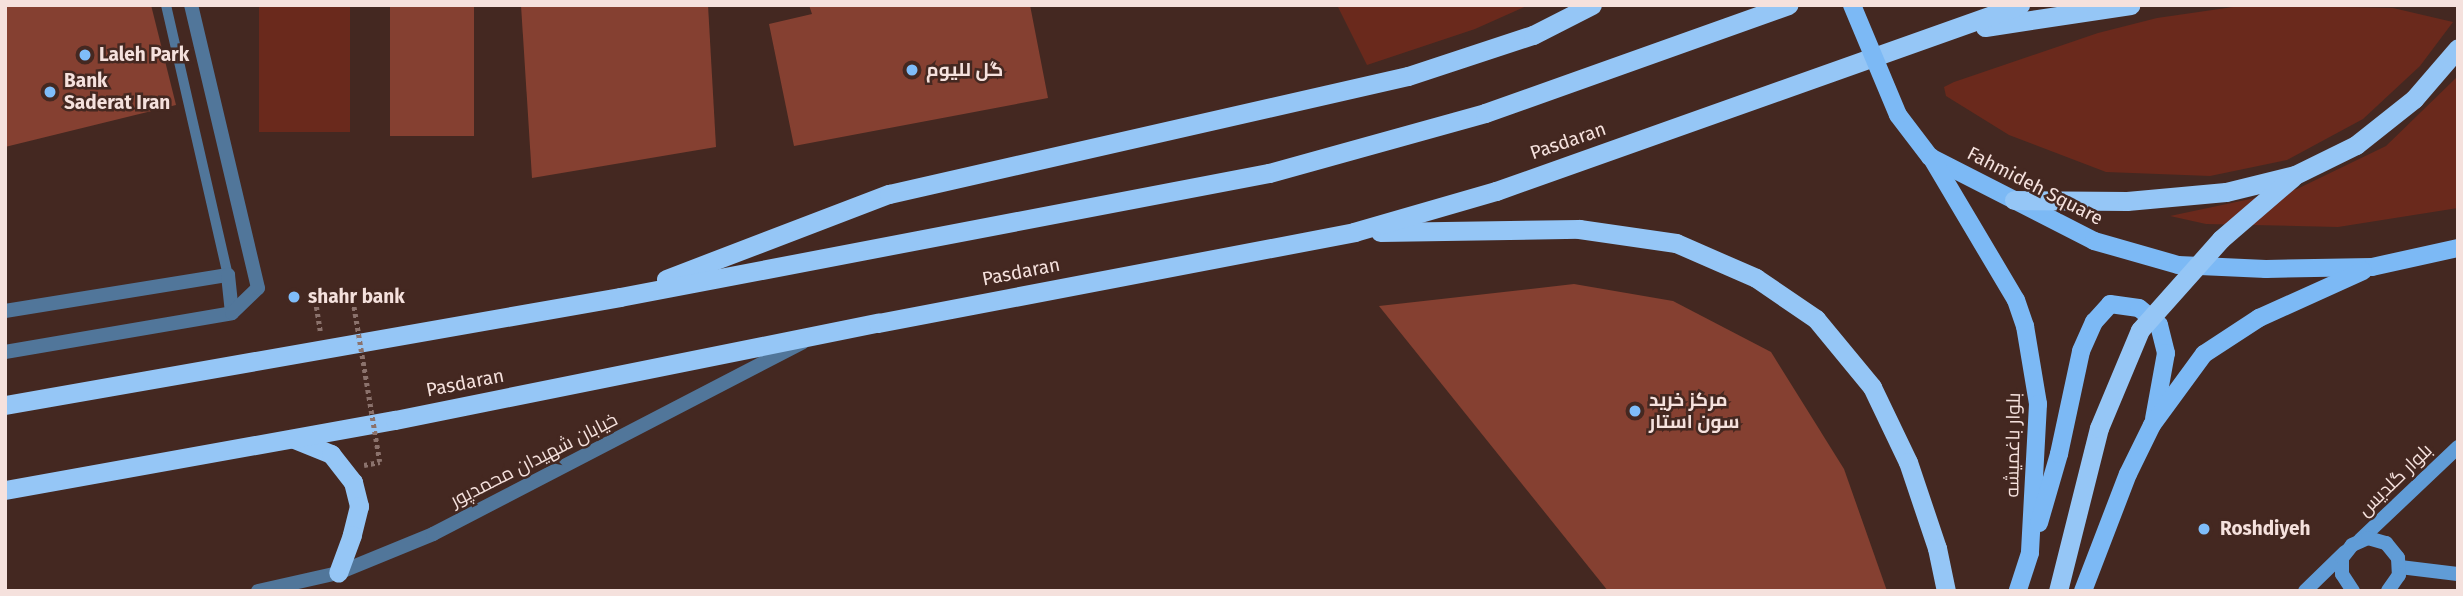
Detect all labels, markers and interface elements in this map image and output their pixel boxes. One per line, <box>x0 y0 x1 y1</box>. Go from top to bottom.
place label: Laleh Park <box>99 44 189 66</box>
marker: Laleh Park <box>77 47 93 63</box>
place label: گل للیوم <box>926 59 1003 81</box>
marker: گل للیوم <box>904 62 920 78</box>
place label: Bank Saderat Iran <box>64 70 170 114</box>
marker: Bank Saderat Iran <box>42 84 58 100</box>
street label: Pasdaran <box>1527 117 1609 165</box>
street label: Fahmideh Square <box>1963 142 2107 230</box>
street label: Pasdaran <box>980 253 1062 291</box>
place label: shahr bank <box>308 286 405 308</box>
marker: shahr bank <box>286 289 302 305</box>
street label: Pasdaran <box>424 364 506 402</box>
place label: مرکز خرید سون استار <box>1649 389 1739 433</box>
street label: بلوار باغمیشه <box>2001 392 2025 498</box>
marker: مرکز خرید سون استار <box>1627 403 1643 419</box>
street label: خیابان شهیدان محمدپور <box>447 408 621 512</box>
street label: بلوار گلدیس <box>2353 439 2437 521</box>
place label: Roshdiyeh <box>2220 518 2311 540</box>
marker: Roshdiyeh <box>2194 519 2214 539</box>

